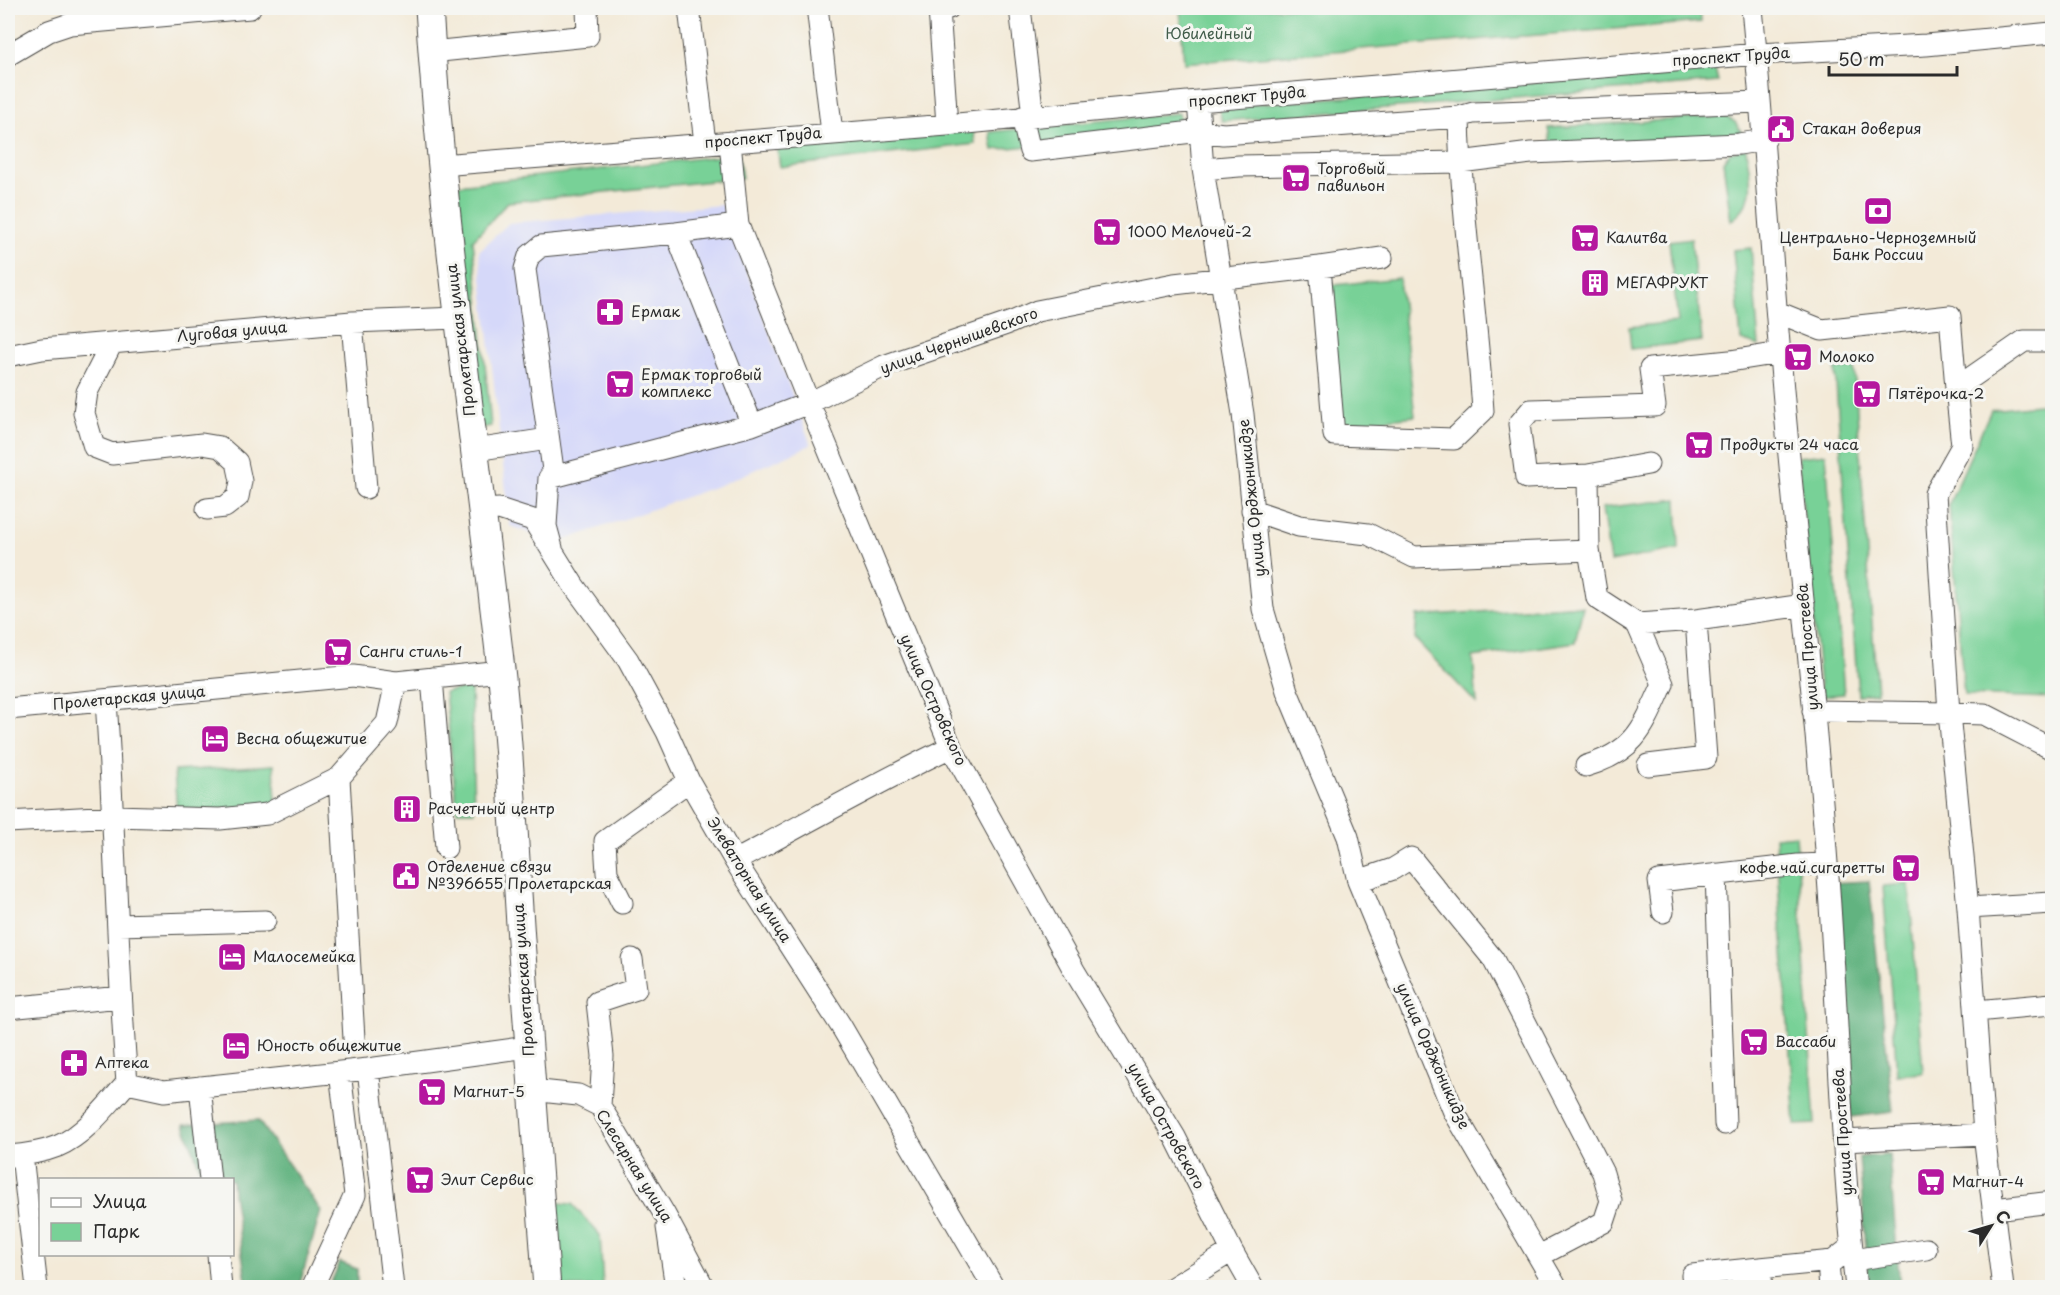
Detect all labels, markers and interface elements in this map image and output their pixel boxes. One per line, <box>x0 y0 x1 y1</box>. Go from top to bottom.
park label: Юбилейный <box>1165 21 1253 44</box>
scale bar <box>1829 39 1956 77</box>
street label: проспект Труда <box>1672 40 1791 71</box>
text: 50 m <box>1838 45 1885 72</box>
street label: проспект Труда <box>1187 79 1307 112</box>
public building icon: Стакан доверия <box>1765 113 1797 145</box>
place label: Стакан доверия <box>1802 116 1922 139</box>
street label: проспект Труда <box>703 120 823 153</box>
place label: Торговый павильон <box>1317 156 1385 196</box>
supermarket icon: Торговый павильон <box>1280 162 1312 194</box>
bank icon: Центрально-Черноземный Банк России <box>1862 195 1894 227</box>
supermarket icon: 1000 Мелочей-2 <box>1091 216 1123 248</box>
place label: 1000 Мелочей-2 <box>1128 219 1252 242</box>
supermarket icon: Калитва <box>1569 222 1601 254</box>
place label: Калитва <box>1606 225 1668 248</box>
place label: Центрально-Черноземный Банк России <box>1780 225 1976 265</box>
street label: Пролетарская улица <box>439 262 480 418</box>
building icon: МЕГАФРУКТ <box>1579 267 1611 299</box>
place label: МЕГАФРУКТ <box>1616 270 1709 293</box>
pharmacy icon: Ермак <box>594 296 626 328</box>
place label: Ермак <box>631 299 680 322</box>
street label: улица Чернышевского <box>876 300 1041 379</box>
street label: Луговая улица <box>176 314 288 347</box>
supermarket icon: Молоко <box>1782 341 1814 373</box>
place label: Молоко <box>1819 344 1875 367</box>
place label: Ермак торговый комплекс <box>641 362 762 402</box>
supermarket icon: Ермак торговый комплекс <box>604 368 636 400</box>
supermarket icon: Пятёрочка-2 <box>1851 378 1883 410</box>
place label: Пятёрочка-2 <box>1888 381 1984 404</box>
street label: улица Орджоникидзе <box>1231 418 1270 578</box>
supermarket icon: Продукты 24 часа <box>1683 429 1715 461</box>
place label: Продукты 24 часа <box>1720 432 1859 455</box>
street label: улица Простеева <box>1789 582 1824 712</box>
street label: улица Островского <box>895 630 974 769</box>
supermarket icon: Санги стиль-1 <box>322 636 354 668</box>
place label: Санги стиль-1 <box>359 639 462 662</box>
street label: Пролетарская улица <box>52 678 207 715</box>
hotel icon: Весна общежитие <box>199 723 231 755</box>
place label: Весна общежитие <box>236 726 367 749</box>
building icon: Расчетный центр <box>391 793 423 825</box>
place label: Расчетный центр <box>428 796 555 819</box>
street label: Элеваторная улица <box>702 812 798 947</box>
supermarket icon: кофе.чай.сигаретты <box>1890 852 1922 884</box>
place label: Отделение связи №396655 Пролетарская <box>427 854 612 894</box>
place label: кофе.чай.сигаретты <box>1739 855 1885 878</box>
public building icon: Отделение связи №396655 Пролетарская <box>390 860 422 892</box>
street label: Пролетарская улица <box>506 902 539 1057</box>
hotel icon: Малосемейка <box>216 941 248 973</box>
place label: Малосемейка <box>253 944 356 967</box>
street label: улица Орджоникидзе <box>1392 978 1477 1132</box>
supermarket icon: Вассаби <box>1738 1026 1770 1058</box>
place label: Вассаби <box>1775 1029 1836 1052</box>
hotel icon: Юность общежитие <box>220 1030 252 1062</box>
place label: Юность общежитие <box>257 1033 402 1056</box>
pharmacy icon: Аптека <box>58 1047 90 1079</box>
place label: Аптека <box>95 1050 149 1073</box>
street label: улица Островского <box>1123 1058 1212 1193</box>
street label: улица Простеева <box>1826 1067 1857 1196</box>
supermarket icon: Магнит-5 <box>416 1076 448 1108</box>
place label: Магнит-5 <box>453 1079 525 1102</box>
street label: Слесарная улица <box>591 1104 680 1227</box>
supermarket icon: Элит Сервис <box>404 1164 436 1196</box>
supermarket icon: Магнит-4 <box>1915 1166 1947 1198</box>
place label: Элит Сервис <box>441 1167 534 1190</box>
place label: Магнит-4 <box>1952 1169 2024 1192</box>
legend <box>39 1178 234 1256</box>
text: Улица <box>93 1187 147 1214</box>
north arrow <box>1961 1196 2021 1256</box>
text: С <box>1991 1204 2017 1228</box>
text: Парк <box>93 1217 140 1244</box>

